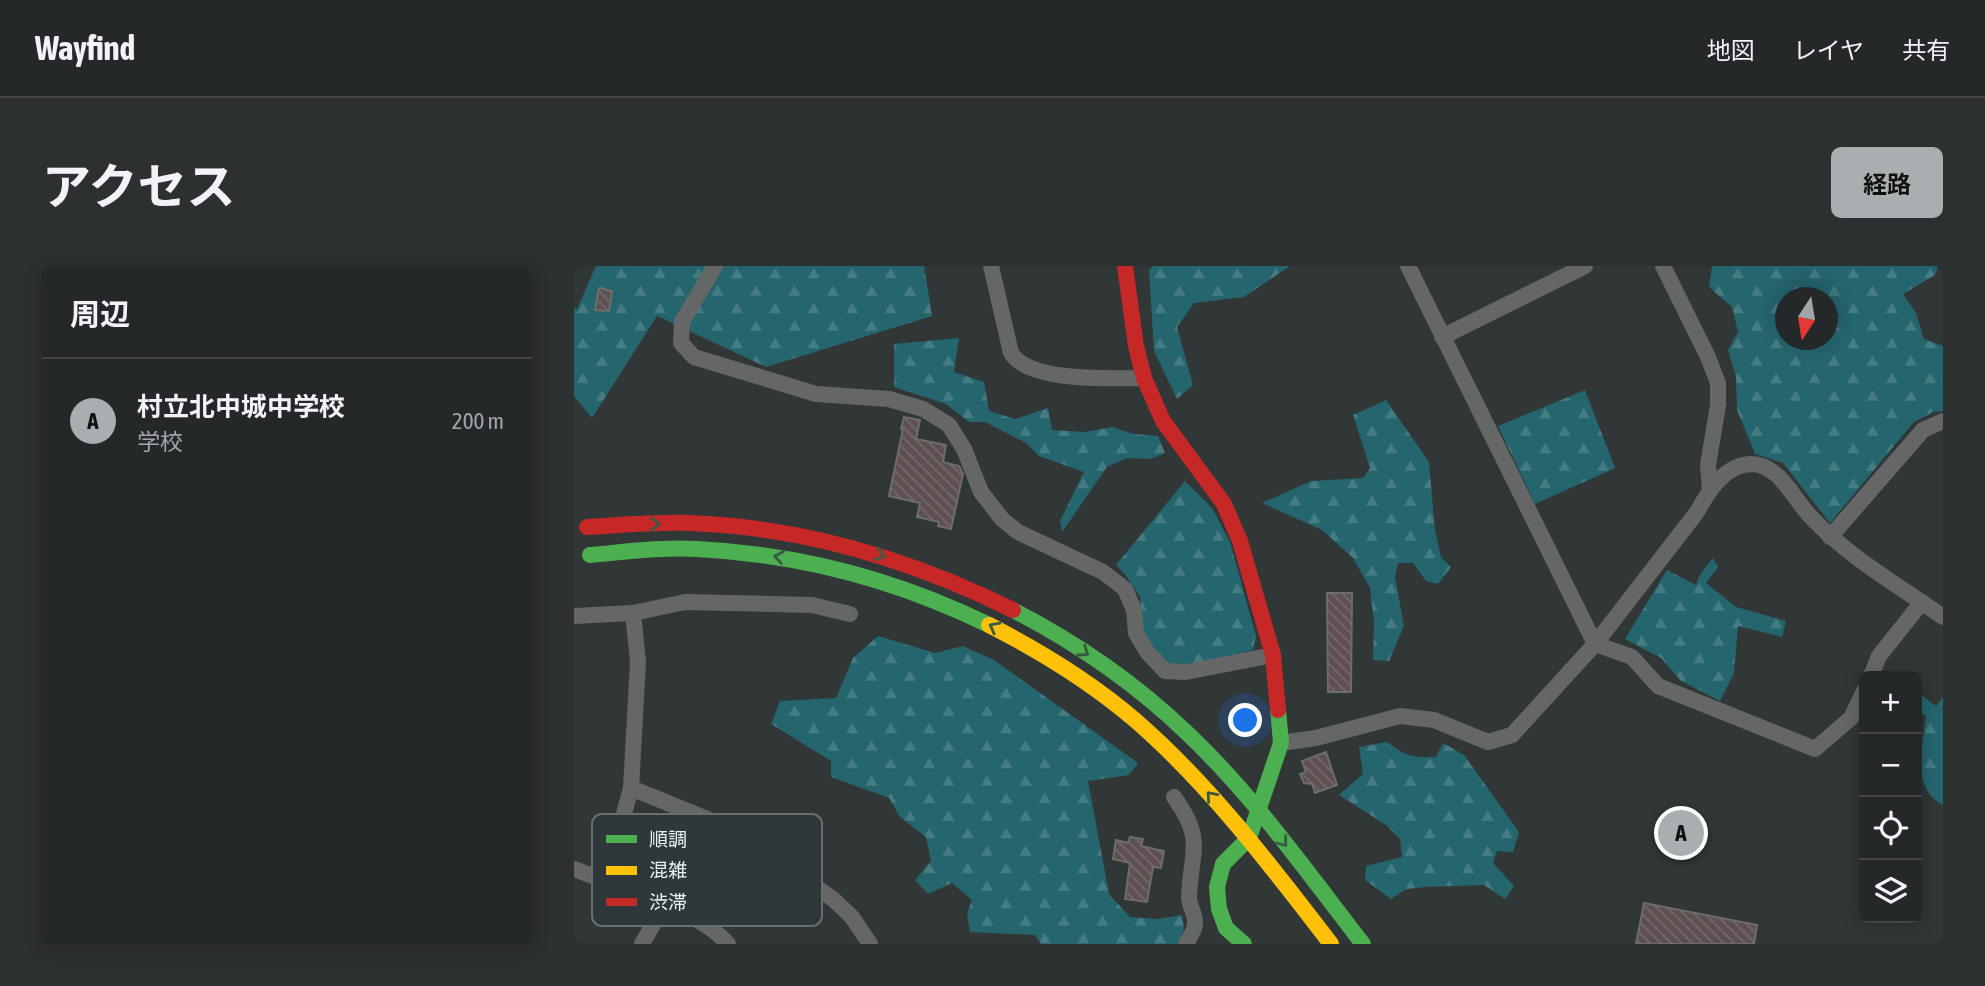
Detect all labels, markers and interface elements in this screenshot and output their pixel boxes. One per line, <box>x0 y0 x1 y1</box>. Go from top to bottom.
text: Wayfind <box>35 29 135 67</box>
text: 地図 <box>1707 37 1755 64</box>
text: レイヤ <box>1793 37 1864 64</box>
text: 共有 <box>1902 37 1950 64</box>
button: 経路 <box>1831 147 1943 218</box>
text: アクセス <box>42 158 236 214</box>
north arrow <box>1775 287 1838 350</box>
text: 周辺 <box>70 297 130 331</box>
text: 村立北中城中学校 <box>137 392 345 422</box>
text: A <box>87 408 99 434</box>
text: 200 m <box>452 408 504 434</box>
text: 学校 <box>137 429 183 455</box>
one-way arrow <box>651 516 661 532</box>
one-way arrow <box>873 547 886 561</box>
one-way arrow <box>773 550 785 565</box>
one-way arrow <box>989 621 1002 635</box>
one-way arrow <box>1076 644 1089 656</box>
map controls <box>1859 671 1922 923</box>
button: + <box>1859 671 1922 734</box>
your location <box>1228 703 1262 737</box>
button: − <box>1859 734 1922 797</box>
one-way arrow <box>1207 791 1219 804</box>
button: locate <box>1859 797 1922 860</box>
pin: A <box>1658 807 1704 859</box>
legend <box>592 814 822 926</box>
text: 順調 <box>649 828 687 850</box>
one-way arrow <box>1275 834 1288 847</box>
text: 混雑 <box>649 859 687 881</box>
button: layers <box>1859 860 1922 923</box>
text: 渋滞 <box>649 891 687 913</box>

